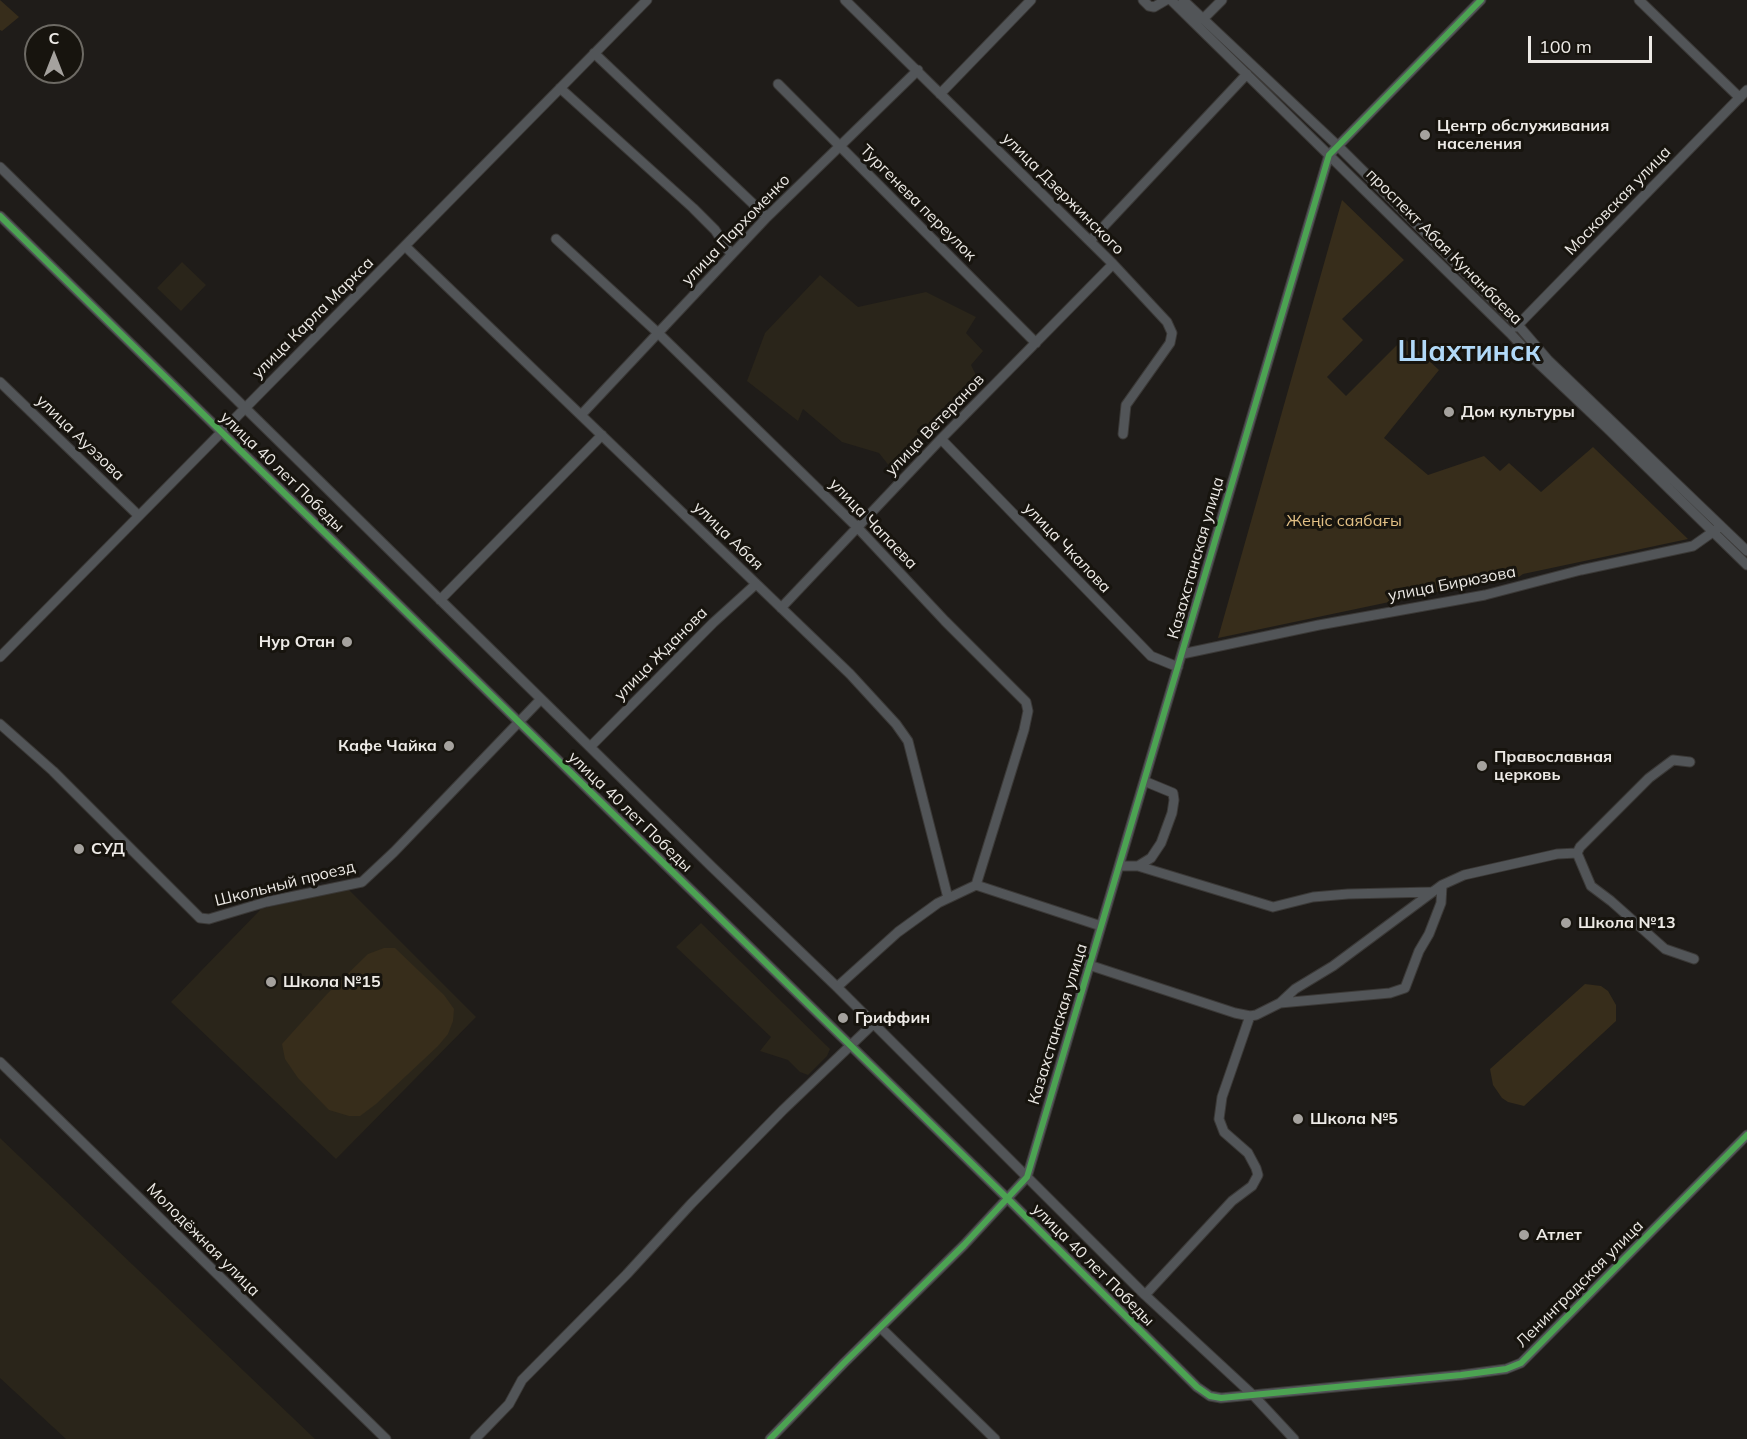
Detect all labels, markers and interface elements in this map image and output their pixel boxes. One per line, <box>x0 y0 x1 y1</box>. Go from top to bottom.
north arrow <box>24 24 84 84</box>
scale bar <box>1531 24 1656 62</box>
text: С <box>49 28 59 48</box>
text: 100 m <box>1539 35 1592 58</box>
place label: Центр обслуживания населения <box>1437 116 1609 154</box>
marker: Центр обслуживания населения <box>1418 128 1432 142</box>
street label: улица Дзержинского <box>998 129 1128 259</box>
street label: Тургенева переулок <box>856 141 980 265</box>
street label: Московская улица <box>1561 143 1675 259</box>
street label: проспект Абая Кунанбаева <box>1362 165 1526 329</box>
street label: улица Пархоменко <box>678 170 794 290</box>
street label: улица Карла Маркса <box>248 253 378 383</box>
district label: Шахтинск <box>1398 336 1540 370</box>
street label: улица Ветеранов <box>882 370 988 480</box>
street label: улица Ауэзова <box>32 391 128 485</box>
place label: Дом культуры <box>1461 402 1575 422</box>
marker: Дом культуры <box>1442 405 1456 419</box>
street label: улица 40 лет Победы <box>216 408 348 536</box>
street label: улица Чапаева <box>825 475 921 573</box>
street label: Казахстанская улица <box>1164 475 1228 641</box>
street label: улица Абая <box>689 498 767 574</box>
street label: улица Чкалова <box>1019 499 1115 597</box>
park label: Жеңіс саябағы <box>1286 511 1402 531</box>
street label: улица Бирюзова <box>1387 562 1517 606</box>
street label: улица Жданова <box>610 603 712 705</box>
place label: Нур Отан <box>259 632 335 652</box>
marker: Нур Отан <box>340 635 354 649</box>
place label: Кафе Чайка <box>338 736 437 756</box>
marker: Кафе Чайка <box>442 739 456 753</box>
place label: Православная церковь <box>1494 747 1612 785</box>
street label: улица 40 лет Победы <box>564 748 696 876</box>
marker: Православная церковь <box>1475 759 1489 773</box>
place label: СУД <box>91 839 125 859</box>
marker: СУД <box>72 842 86 856</box>
street label: Школьный проезд <box>213 857 357 911</box>
place label: Школа №13 <box>1578 913 1676 933</box>
marker: Школа №13 <box>1559 916 1573 930</box>
street label: Казахстанская улица <box>1024 941 1092 1107</box>
place label: Школа №15 <box>283 972 381 992</box>
marker: Школа №15 <box>264 975 278 989</box>
place label: Гриффин <box>855 1008 930 1028</box>
marker: Гриффин <box>836 1011 850 1025</box>
place label: Школа №5 <box>1310 1109 1398 1129</box>
marker: Школа №5 <box>1291 1112 1305 1126</box>
street label: Молодёжная улица <box>142 1179 264 1301</box>
street label: улица 40 лет Победы <box>1028 1200 1158 1330</box>
street label: Ленинградская улица <box>1512 1216 1648 1352</box>
place label: Атлет <box>1536 1225 1582 1245</box>
marker: Атлет <box>1517 1228 1531 1242</box>

